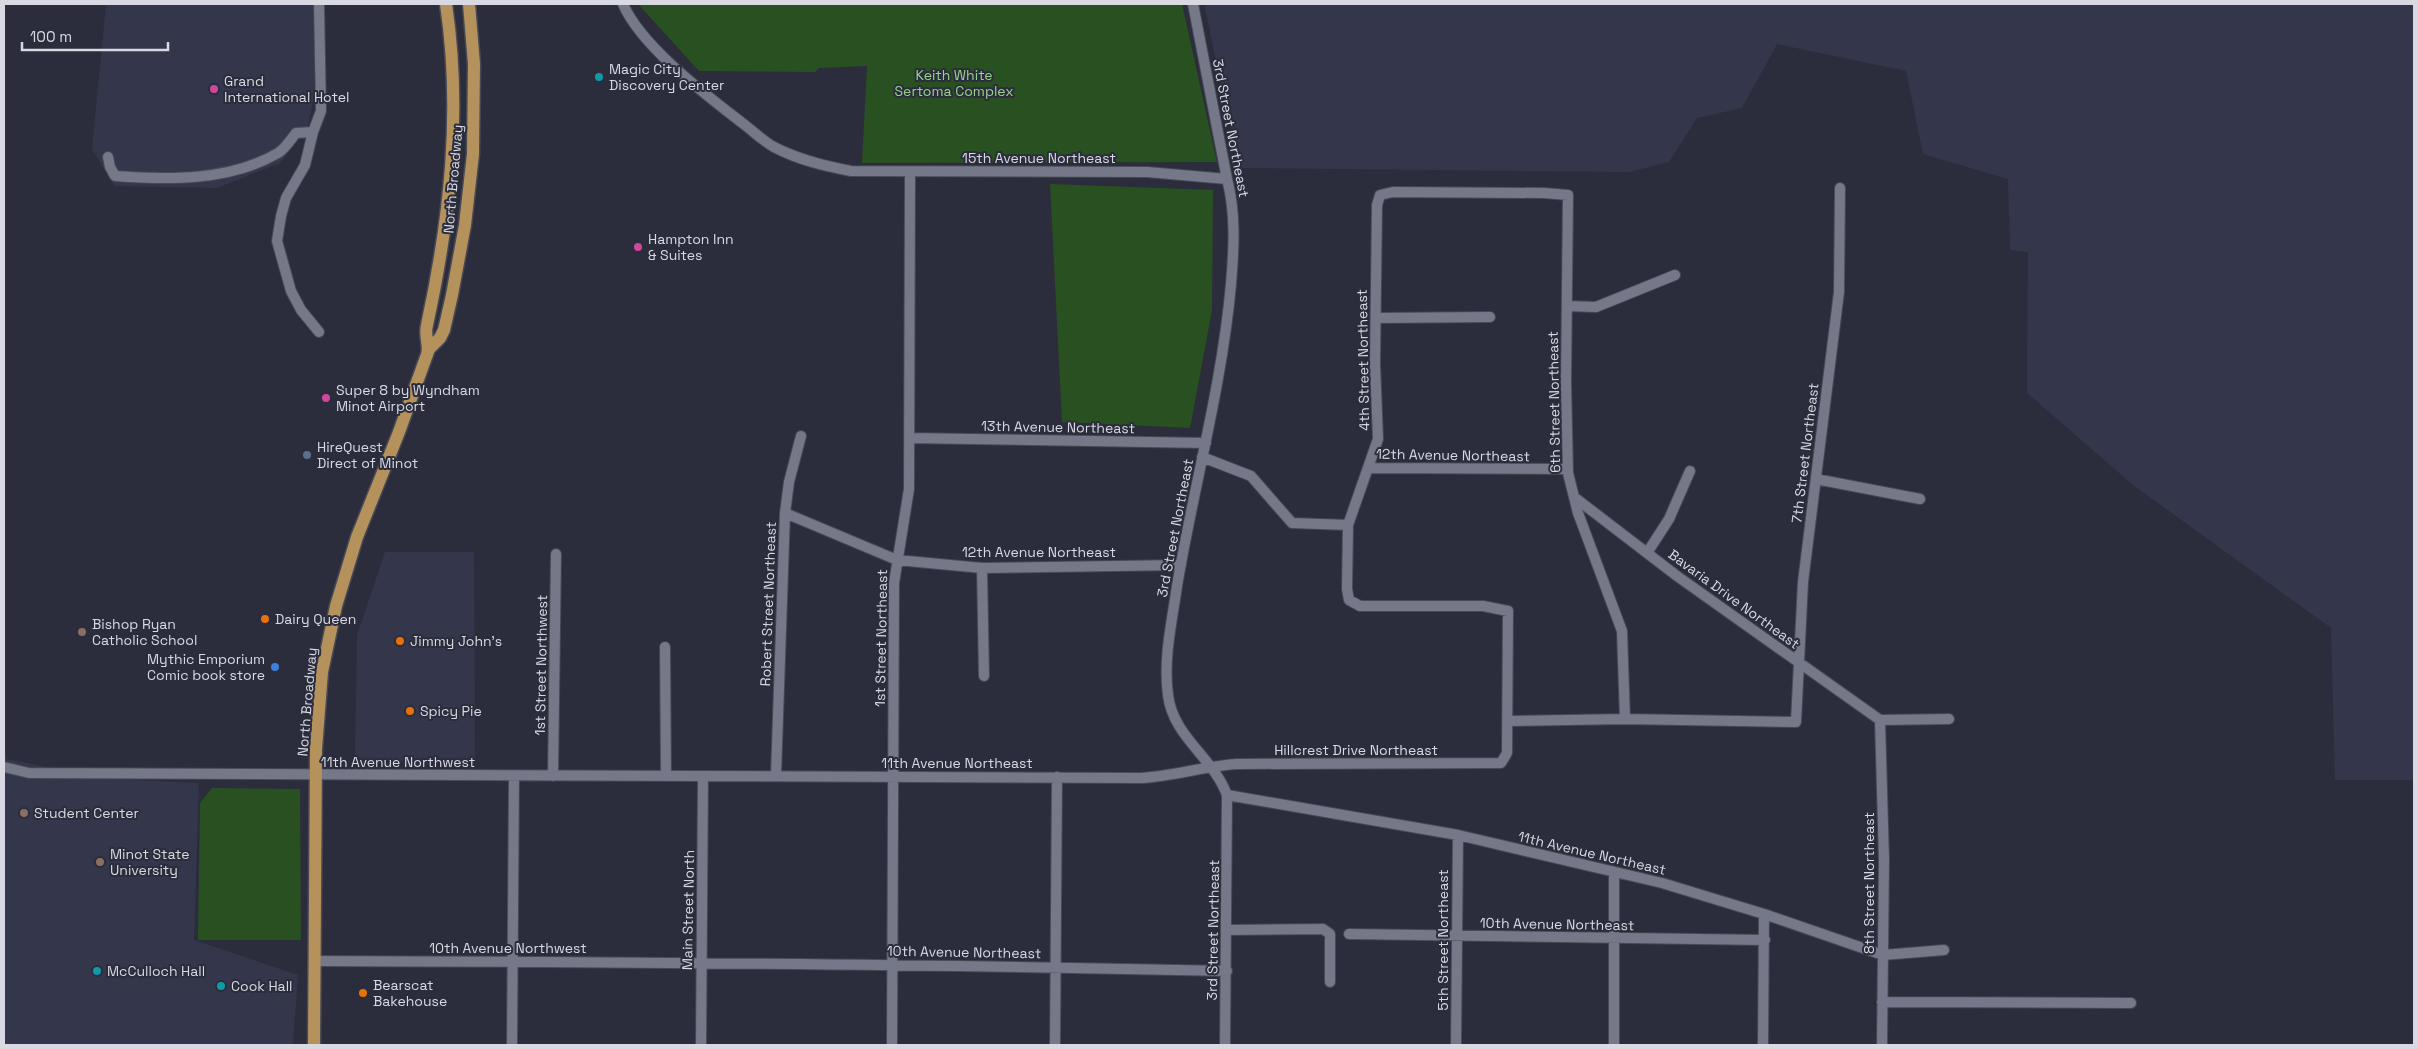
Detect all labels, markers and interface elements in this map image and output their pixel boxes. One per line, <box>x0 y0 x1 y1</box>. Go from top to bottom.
scale bar <box>22 20 169 52</box>
text: 100 m <box>30 27 72 46</box>
street label: 3rd Street Northeast <box>1209 57 1253 199</box>
place label: Magic City Discovery Center <box>609 60 724 94</box>
park label: Keith White Sertoma Complex <box>895 66 1013 100</box>
marker: Magic City Discovery Center <box>593 71 605 83</box>
place label: Grand International Hotel <box>224 72 349 106</box>
marker: Grand International Hotel <box>208 83 220 95</box>
street label: North Broadway <box>439 124 467 234</box>
street label: 15th Avenue Northeast <box>962 149 1116 167</box>
place label: Hampton Inn & Suites <box>648 230 734 264</box>
marker: Hampton Inn & Suites <box>632 241 644 253</box>
street label: 4th Street Northeast <box>1353 289 1373 431</box>
street label: 6th Street Northeast <box>1544 331 1564 473</box>
place label: Super 8 by Wyndham Minot Airport <box>336 381 480 415</box>
street label: 7th Street Northeast <box>1787 382 1823 524</box>
marker: Super 8 by Wyndham Minot Airport <box>320 392 332 404</box>
street label: 13th Avenue Northeast <box>981 417 1135 437</box>
place label: HireQuest Direct of Minot <box>317 438 418 472</box>
street label: 12th Avenue Northeast <box>1376 445 1530 465</box>
marker: HireQuest Direct of Minot <box>301 449 313 461</box>
street label: 3rd Street Northeast <box>1153 457 1197 599</box>
street label: Robert Street Northeast <box>756 521 780 687</box>
street label: 12th Avenue Northeast <box>962 543 1116 561</box>
street label: Bavaria Drive Northeast <box>1665 545 1803 653</box>
street label: 1st Street Northeast <box>871 569 891 707</box>
street label: 1st Street Northwest <box>531 595 551 735</box>
place label: Dairy Queen <box>275 610 356 628</box>
marker: Dairy Queen <box>259 613 271 625</box>
place label: Bishop Ryan Catholic School <box>92 615 197 649</box>
marker: Bishop Ryan Catholic School <box>76 626 88 638</box>
place label: Jimmy John's <box>410 632 502 650</box>
marker: Jimmy John's <box>394 635 406 647</box>
street label: North Broadway <box>293 647 321 757</box>
place label: Mythic Emporium Comic book store <box>147 650 265 684</box>
marker: Mythic Emporium Comic book store <box>269 661 281 673</box>
place label: Spicy Pie <box>420 702 482 720</box>
marker: Spicy Pie <box>404 705 416 717</box>
street label: Hillcrest Drive Northeast <box>1274 741 1438 759</box>
street label: 11th Avenue Northwest <box>321 753 475 771</box>
street label: 11th Avenue Northeast <box>881 754 1033 772</box>
place label: Student Center <box>34 804 139 822</box>
marker: Student Center <box>18 807 30 819</box>
street label: 8th Street Northeast <box>1860 812 1878 954</box>
street label: 11th Avenue Northeast <box>1516 827 1668 879</box>
place label: Minot State University <box>110 845 190 879</box>
street label: Main Street North <box>678 850 698 970</box>
marker: Minot State University <box>94 856 106 868</box>
street label: 3rd Street Northeast <box>1203 860 1223 1000</box>
street label: 5th Street Northeast <box>1434 869 1452 1011</box>
street label: 10th Avenue Northeast <box>1480 914 1634 934</box>
street label: 10th Avenue Northwest <box>429 939 587 957</box>
street label: 10th Avenue Northeast <box>887 942 1041 962</box>
place label: McCulloch Hall <box>107 962 205 980</box>
marker: McCulloch Hall <box>91 965 103 977</box>
place label: Bearscat Bakehouse <box>373 976 447 1010</box>
place label: Cook Hall <box>231 977 293 995</box>
marker: Cook Hall <box>215 980 227 992</box>
marker: Bearscat Bakehouse <box>357 987 369 999</box>

